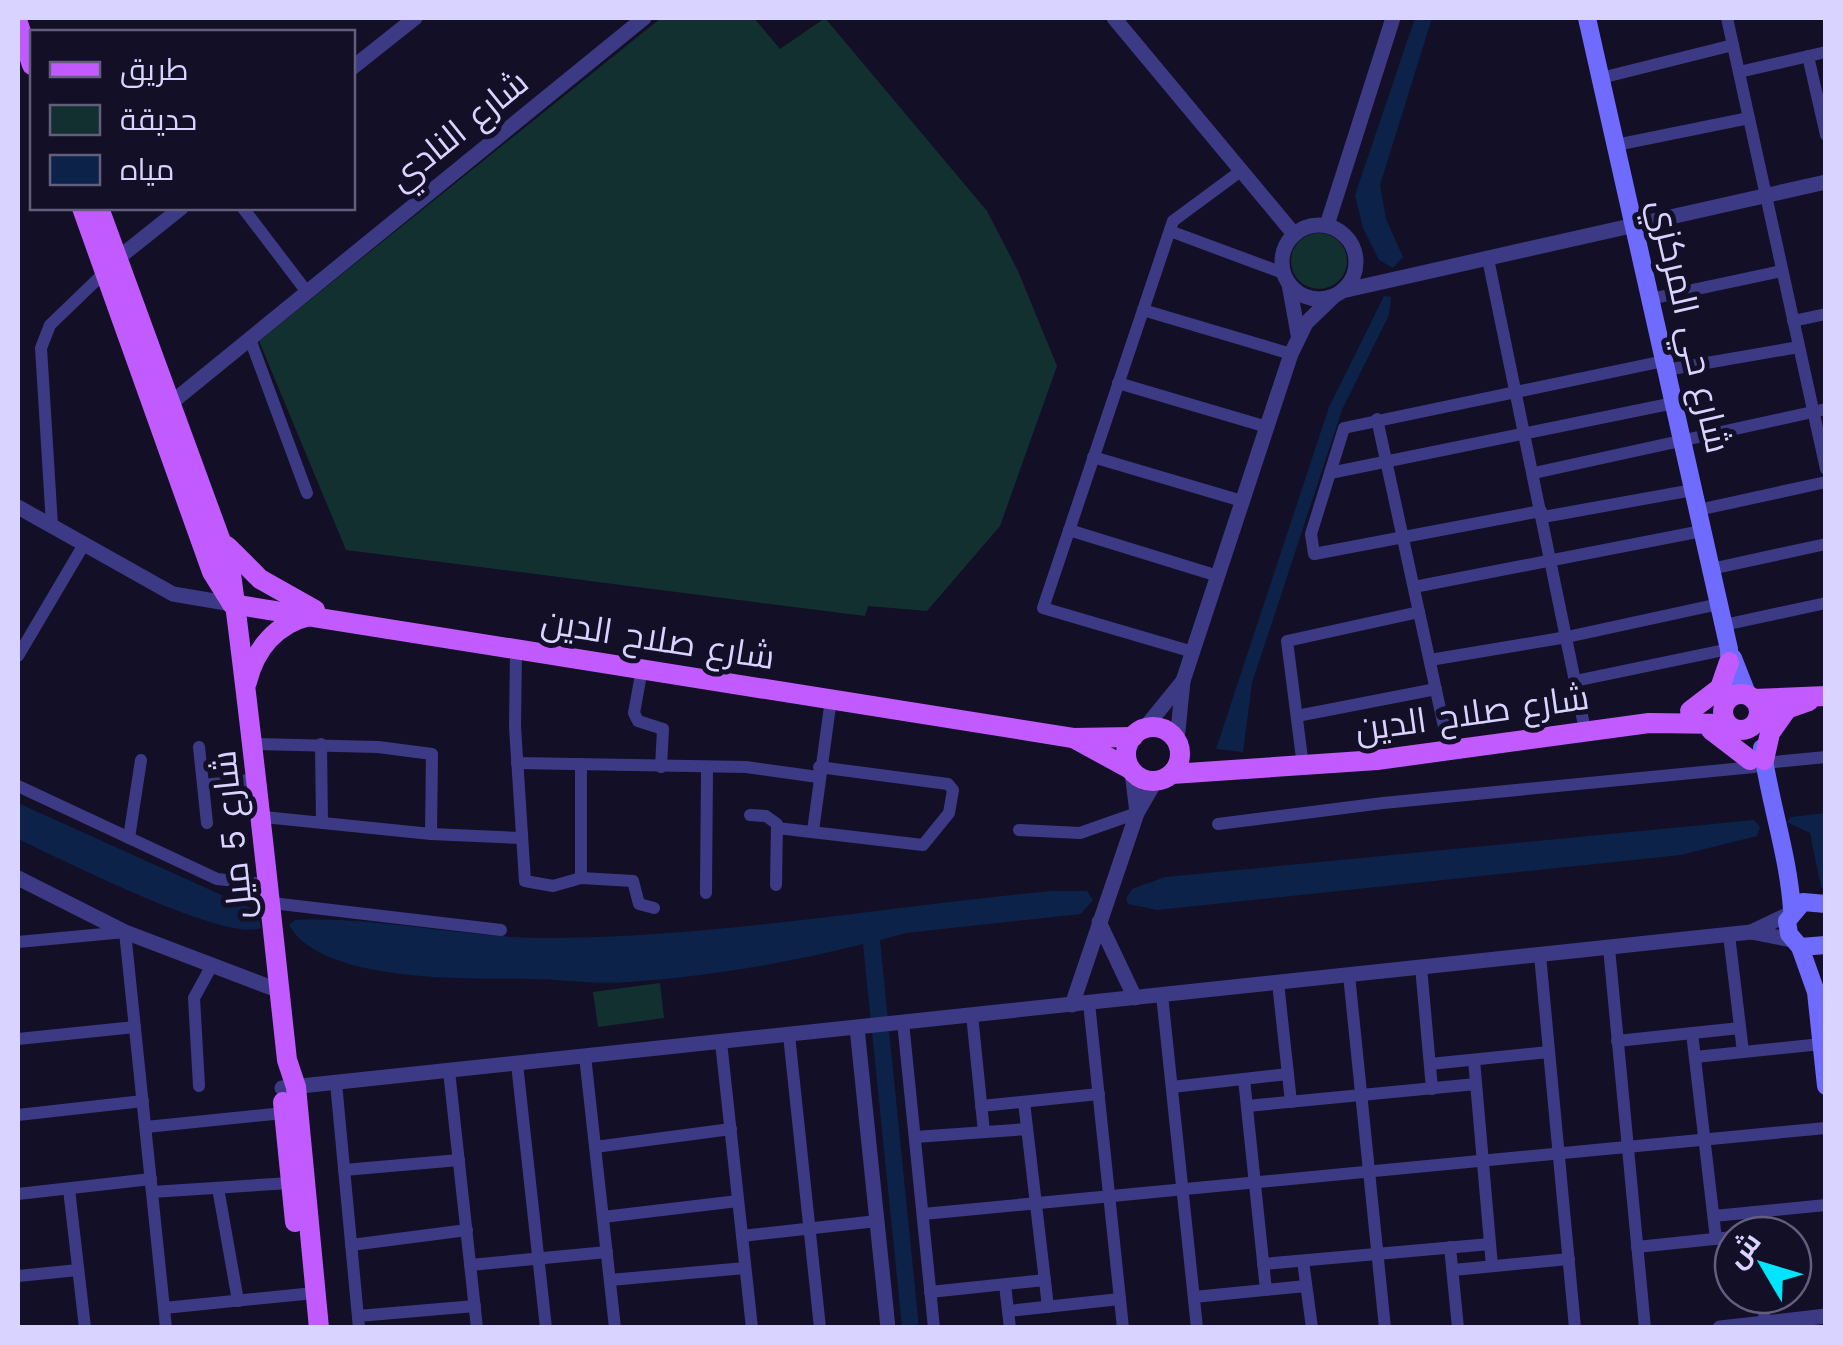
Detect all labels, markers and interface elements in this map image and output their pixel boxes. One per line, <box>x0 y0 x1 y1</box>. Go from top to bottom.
legend <box>30 30 355 210</box>
text: طريق <box>120 52 189 88</box>
street label: شارع النادي <box>380 61 540 204</box>
text: حديقة <box>120 102 197 137</box>
text: مياه <box>120 152 174 187</box>
street label: شارع حي المركزي <box>1635 195 1740 458</box>
street label: شارع صلاح الدين <box>538 600 778 680</box>
street label: شارع صلاح الدين <box>1352 676 1592 752</box>
street label: شارع 5 ميل <box>202 748 264 921</box>
north arrow <box>1713 1215 1813 1315</box>
text: ش <box>1720 1226 1768 1274</box>

